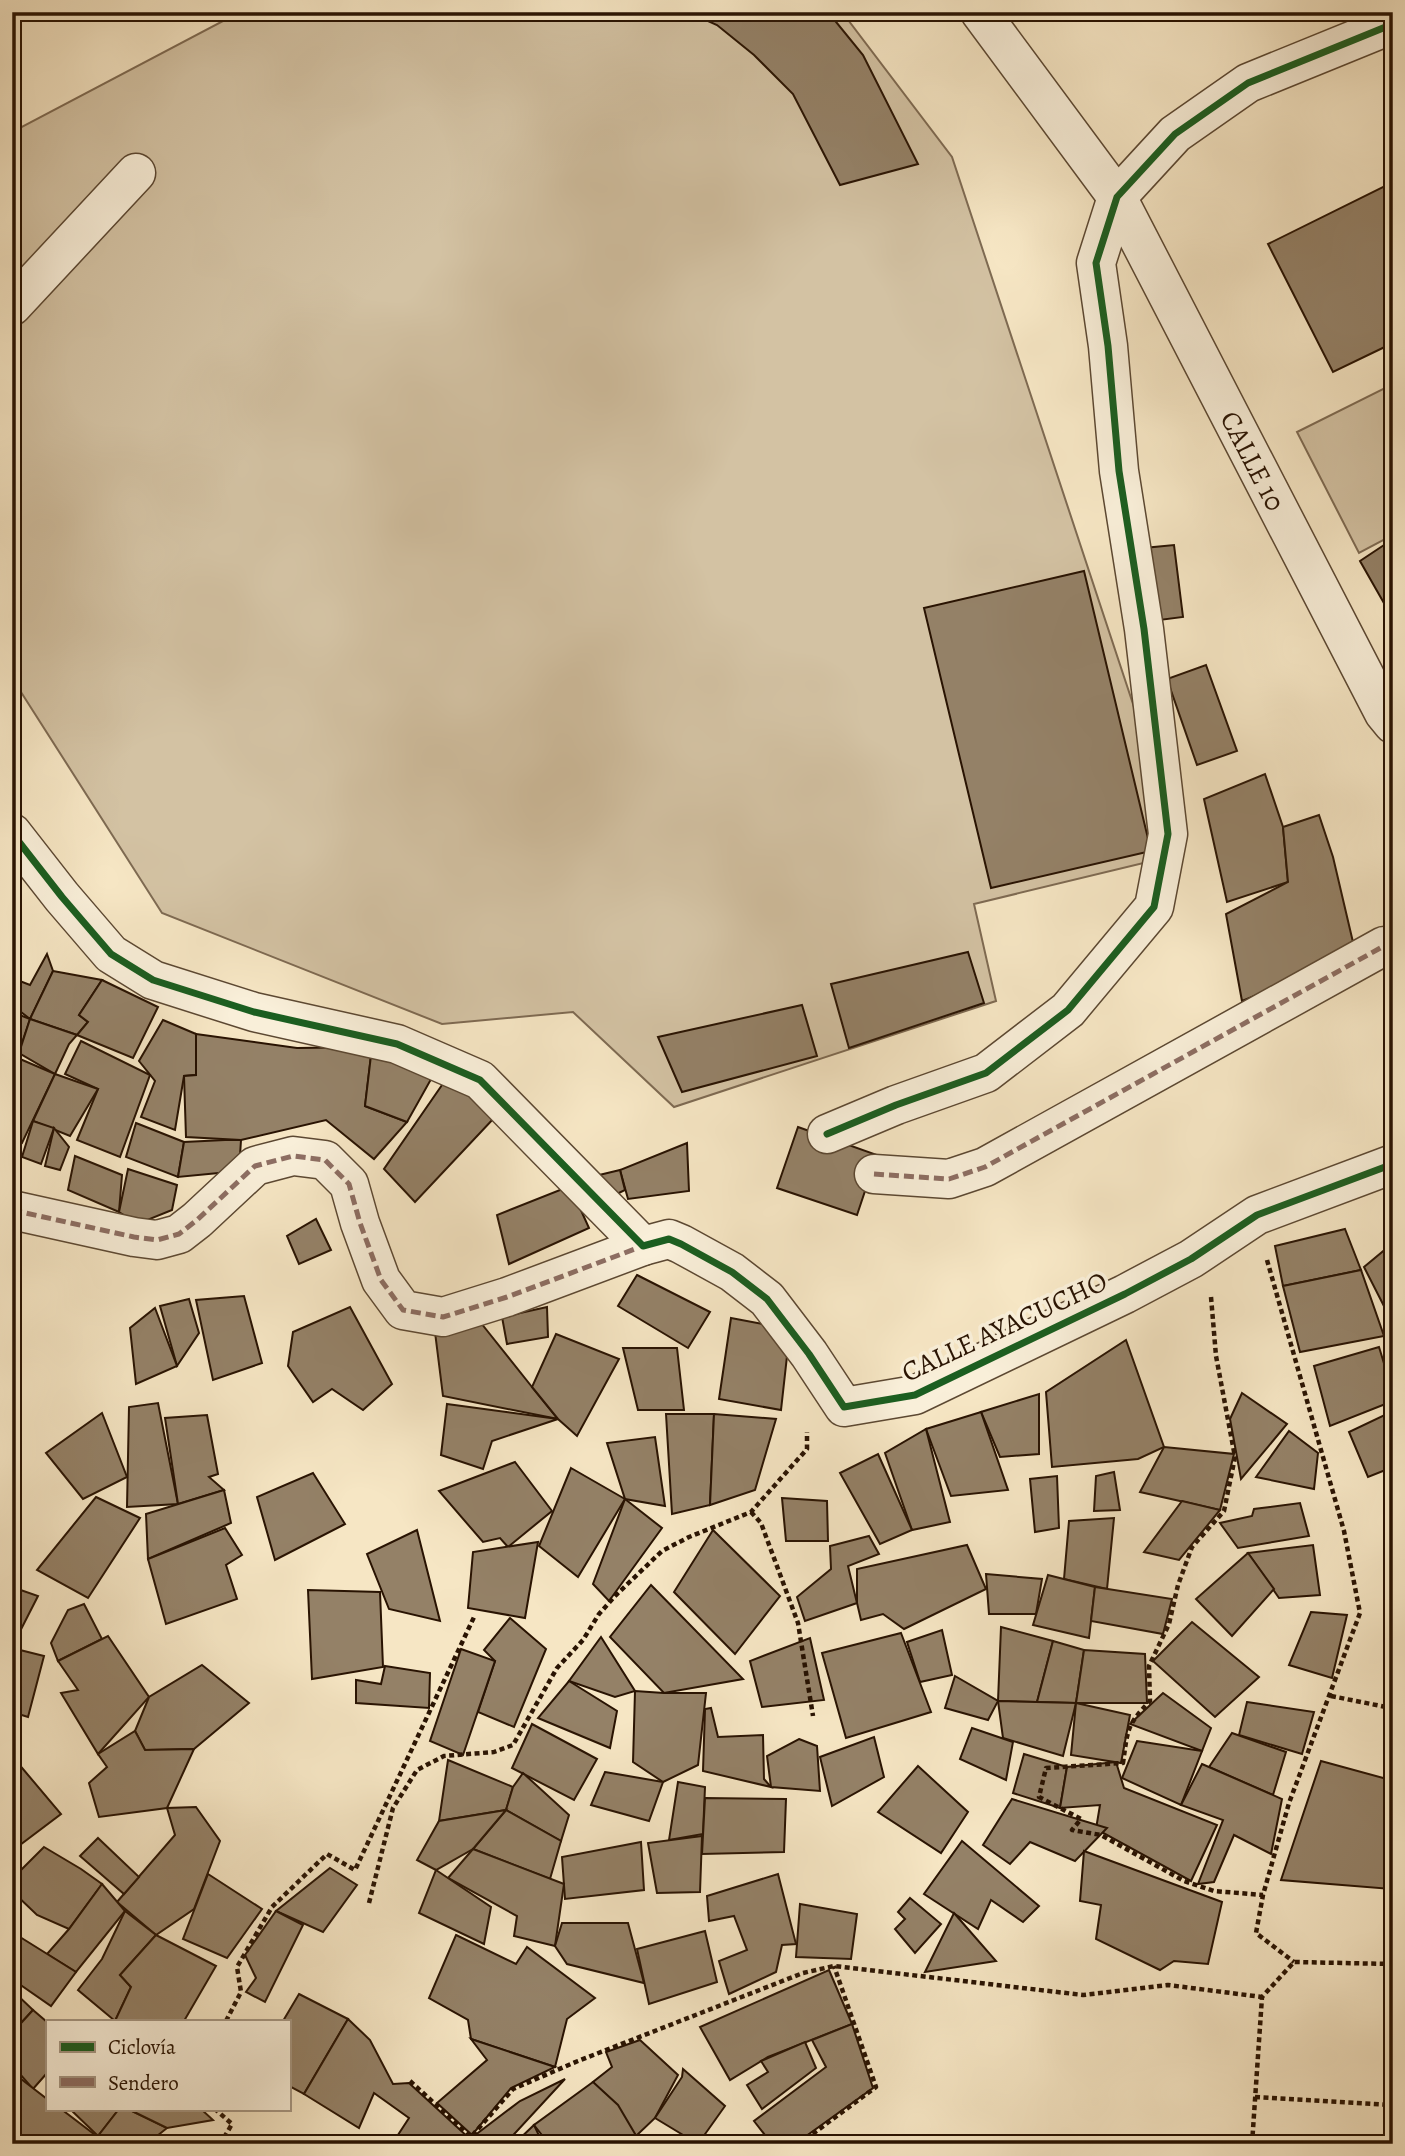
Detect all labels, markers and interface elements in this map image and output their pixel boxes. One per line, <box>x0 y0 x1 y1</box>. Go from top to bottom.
street label: CALLE 10 <box>1211 404 1294 518</box>
street label: CALLE AYACUCHO <box>895 1263 1114 1391</box>
legend <box>46 2020 290 2110</box>
text: Ciclovía <box>108 2033 176 2061</box>
text: Sendero <box>108 2069 179 2097</box>

